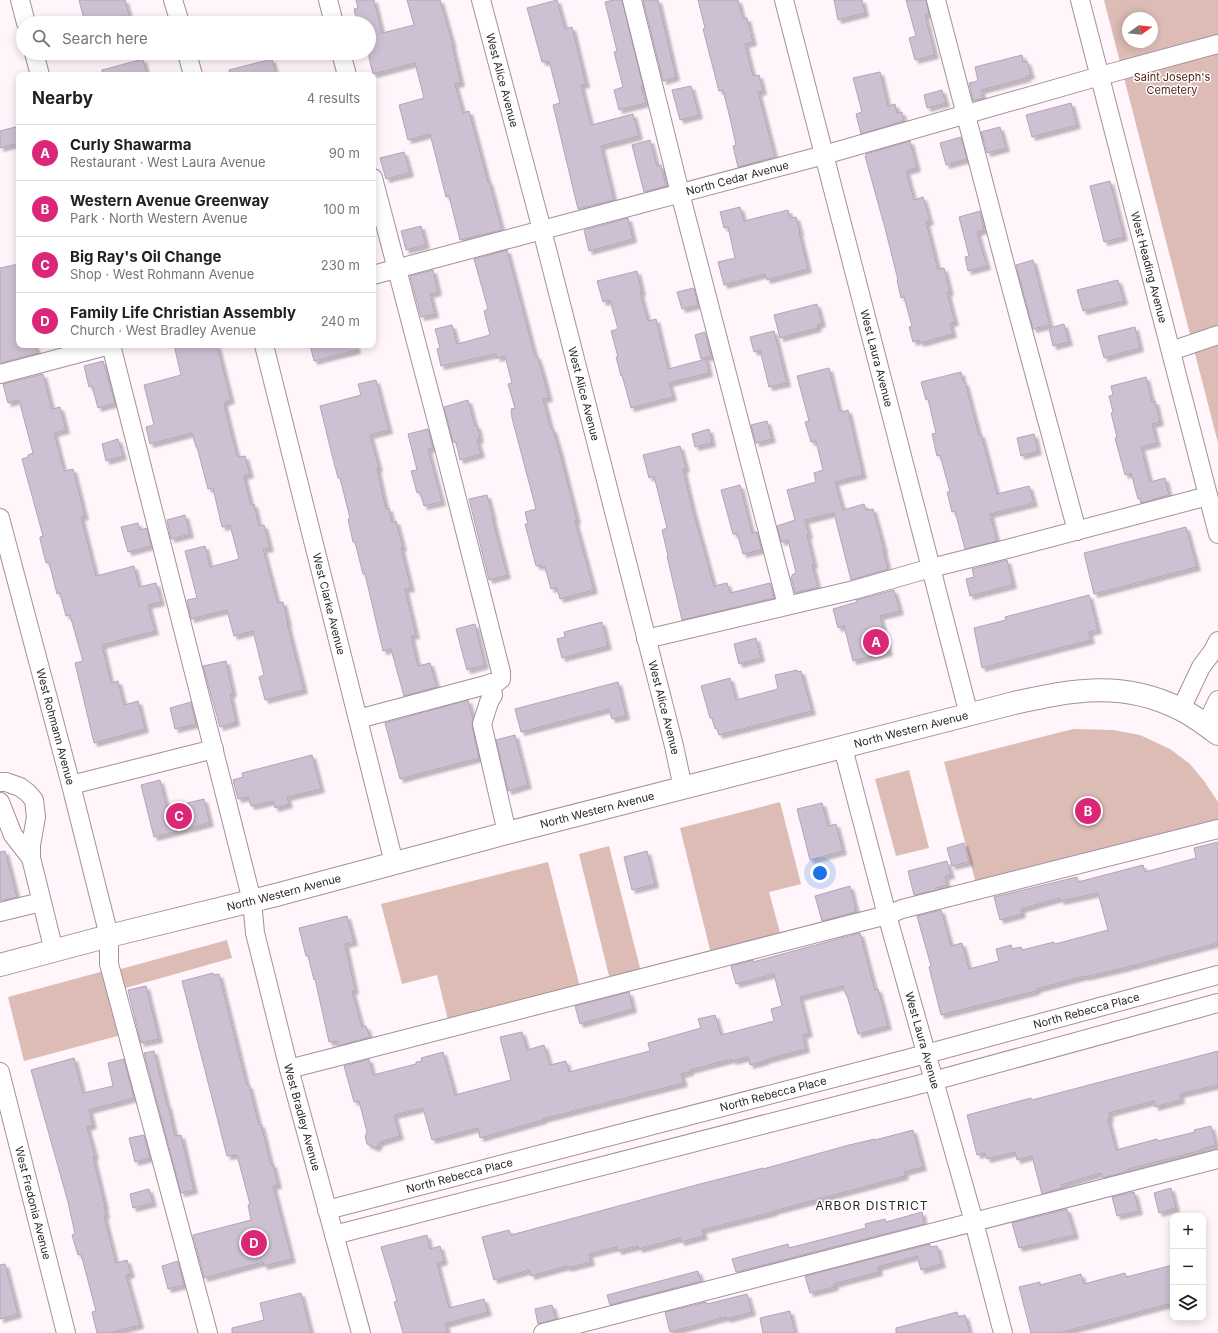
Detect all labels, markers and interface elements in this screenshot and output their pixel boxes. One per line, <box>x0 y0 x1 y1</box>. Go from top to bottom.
north arrow <box>1122 12 1158 48</box>
search box <box>16 16 376 60</box>
icon: search <box>30 27 52 49</box>
text: Search here <box>62 29 148 48</box>
street label: West Alice Avenue <box>483 32 521 129</box>
park label: Saint Joseph's Cemetery <box>1134 70 1210 97</box>
text: Nearby <box>32 88 93 108</box>
text: 4 results <box>307 90 360 106</box>
text: Curly Shawarma <box>70 135 192 154</box>
text: A <box>40 145 50 161</box>
text: 90 m <box>329 145 360 161</box>
text: Restaurant · West Laura Avenue <box>70 154 265 170</box>
street label: North Cedar Avenue <box>684 158 790 198</box>
text: Western Avenue Greenway <box>70 191 269 210</box>
text: B <box>41 201 49 217</box>
text: 100 m <box>323 201 360 217</box>
text: Park · North Western Avenue <box>70 210 248 226</box>
street label: West Heading Avenue <box>1128 210 1170 324</box>
text: Big Ray's Oil Change <box>70 247 221 266</box>
text: C <box>40 257 50 273</box>
text: 230 m <box>321 257 360 273</box>
text: Shop · West Rohmann Avenue <box>70 266 254 282</box>
text: Family Life Christian Assembly <box>70 303 296 322</box>
street label: West Laura Avenue <box>857 308 896 408</box>
text: D <box>40 313 50 329</box>
text: 240 m <box>321 313 360 329</box>
text: Church · West Bradley Avenue <box>70 322 256 338</box>
street label: West Alice Avenue <box>565 345 603 442</box>
street label: West Clarke Avenue <box>309 552 348 656</box>
pin: A <box>863 627 889 657</box>
street label: West Alice Avenue <box>645 659 683 756</box>
street label: West Rohmann Avenue <box>33 667 78 786</box>
street label: North Western Avenue <box>852 708 970 751</box>
street label: North Western Avenue <box>539 789 656 831</box>
pin: B <box>1075 796 1101 826</box>
pin: C <box>166 801 192 831</box>
your location <box>810 863 830 883</box>
street label: North Western Avenue <box>225 871 343 914</box>
street label: West Laura Avenue <box>902 990 943 1091</box>
street label: North Rebecca Place <box>1032 990 1141 1032</box>
street label: West Bradley Avenue <box>281 1062 323 1172</box>
street label: North Rebecca Place <box>718 1073 828 1114</box>
street label: West Fredonia Avenue <box>12 1145 54 1261</box>
street label: North Rebecca Place <box>405 1155 514 1196</box>
district label: ARBOR DISTRICT <box>816 1198 928 1213</box>
map controls <box>1170 1213 1206 1321</box>
button: + <box>1170 1213 1206 1249</box>
pin: D <box>241 1228 267 1258</box>
button: − <box>1170 1249 1206 1285</box>
button: layers <box>1170 1285 1206 1321</box>

